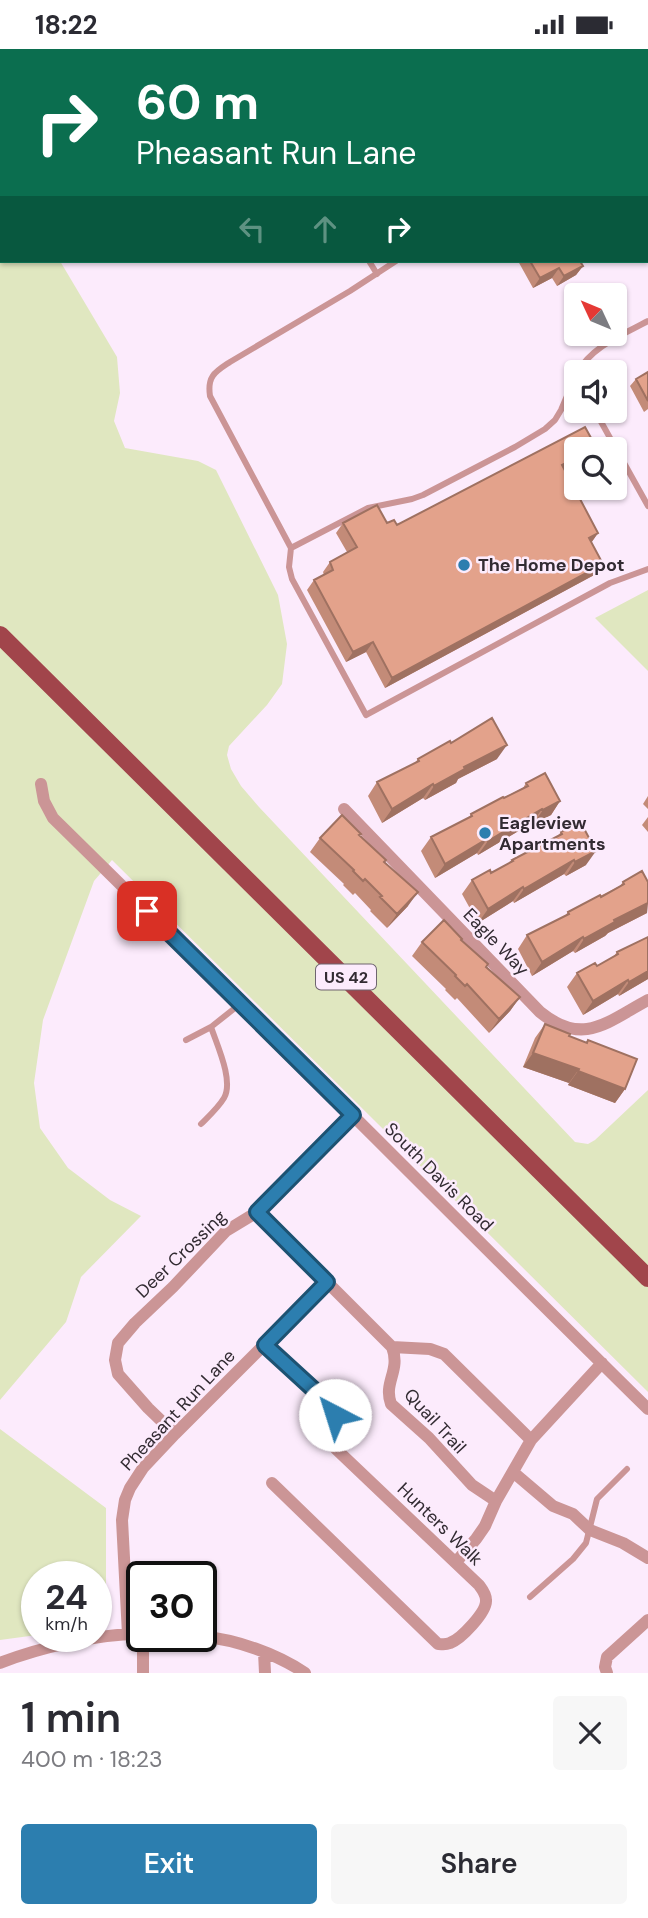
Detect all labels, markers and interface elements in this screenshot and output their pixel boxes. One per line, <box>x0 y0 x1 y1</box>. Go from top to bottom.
text: 18:22 <box>35 8 98 42</box>
text: 60 m <box>136 70 259 134</box>
icon: right <box>21 77 112 168</box>
text: Pheasant Run Lane <box>136 132 416 174</box>
icon: left <box>233 210 271 248</box>
icon: ahead <box>306 210 344 248</box>
icon: right <box>379 210 417 248</box>
north arrow <box>564 283 626 347</box>
map controls <box>564 283 627 500</box>
button: sound <box>564 360 627 423</box>
button: search <box>564 437 627 500</box>
place label: The Home Depot <box>478 553 625 577</box>
marker: The Home Depot <box>456 557 472 573</box>
place label: Eagleview Apartments <box>499 811 606 856</box>
marker: Eagleview Apartments <box>477 825 493 841</box>
pin <box>117 881 177 941</box>
icon: arrive <box>128 892 166 930</box>
street label: Eagle Way <box>458 903 534 981</box>
road number: US 42 <box>316 965 376 989</box>
street label: South Davis Road <box>379 1117 499 1237</box>
street label: Deer Crossing <box>131 1205 231 1303</box>
street label: Pheasant Run Lane <box>115 1344 241 1476</box>
position arrow <box>298 1378 372 1452</box>
street label: Quail Trail <box>399 1383 471 1459</box>
street label: Hunters Walk <box>392 1477 488 1571</box>
speed limit sign: 30 <box>126 1561 217 1652</box>
text: 24 <box>45 1574 88 1620</box>
text: km/h <box>45 1612 88 1636</box>
text: 1 min <box>21 1690 121 1745</box>
button: close <box>553 1696 627 1770</box>
text: 400 m · 18:23 <box>21 1744 162 1774</box>
button: Exit <box>21 1824 317 1904</box>
button: Share <box>331 1824 627 1904</box>

